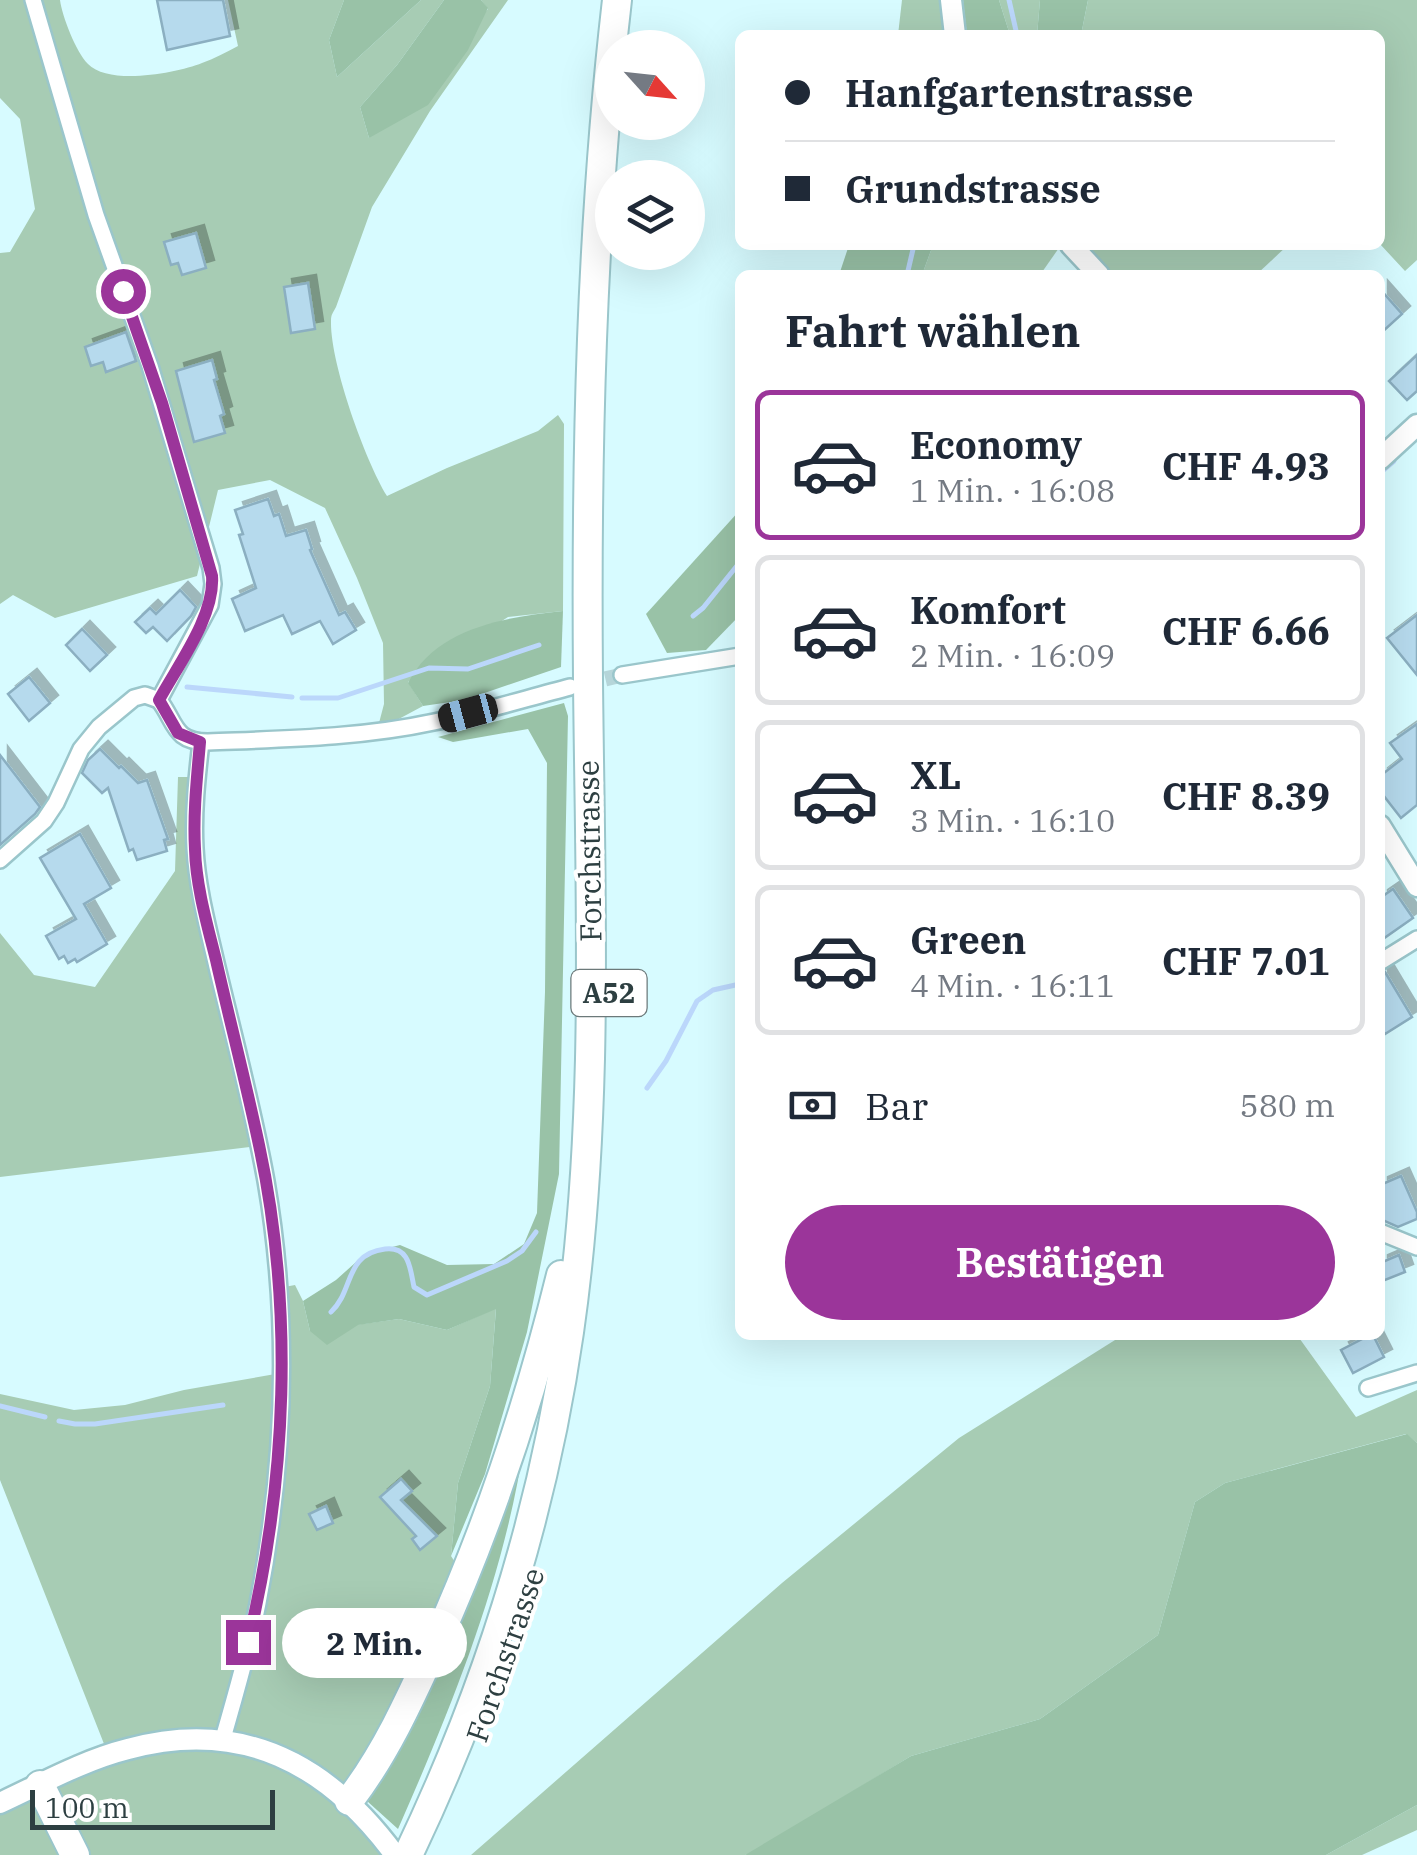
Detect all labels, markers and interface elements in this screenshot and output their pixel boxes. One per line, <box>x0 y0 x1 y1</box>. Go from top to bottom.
north arrow <box>595 30 705 140</box>
map controls <box>595 30 705 270</box>
text: Hanfgartenstrasse <box>845 68 1194 117</box>
button: layers <box>595 160 705 270</box>
text: Grundstrasse <box>845 164 1101 213</box>
route start <box>101 269 146 314</box>
text: Fahrt wählen <box>785 301 1080 359</box>
icon: car <box>790 420 880 510</box>
text: Economy <box>910 420 1082 469</box>
text: CHF 4.93 <box>1162 441 1330 490</box>
text: 1 Min. · 16:08 <box>910 469 1115 511</box>
icon: car <box>790 585 880 675</box>
text: Komfort <box>910 585 1066 634</box>
text: CHF 6.66 <box>1162 606 1330 655</box>
text: 2 Min. · 16:09 <box>910 634 1115 676</box>
car <box>435 691 501 735</box>
icon: car <box>790 750 880 840</box>
text: XL <box>910 750 961 799</box>
street label: Forchstrasse <box>567 760 610 942</box>
text: CHF 8.39 <box>1162 771 1330 820</box>
text: 3 Min. · 16:10 <box>910 799 1115 841</box>
icon: car <box>790 915 880 1005</box>
text: Green <box>910 915 1026 964</box>
text: CHF 7.01 <box>1162 936 1330 985</box>
text: 4 Min. · 16:11 <box>910 964 1115 1006</box>
road number: A52 <box>572 970 646 1016</box>
icon: cash <box>785 1078 840 1133</box>
text: Bar <box>865 1081 928 1130</box>
text: 580 m <box>1239 1084 1335 1126</box>
button: Bestätigen <box>785 1205 1335 1320</box>
street label: Forchstrasse <box>457 1562 553 1747</box>
callout: 2 Min. <box>283 1607 468 1677</box>
route end <box>226 1620 271 1665</box>
text: 2 Min. <box>326 1622 423 1664</box>
scale bar <box>30 1785 275 1830</box>
text: 100 m <box>45 1789 129 1826</box>

